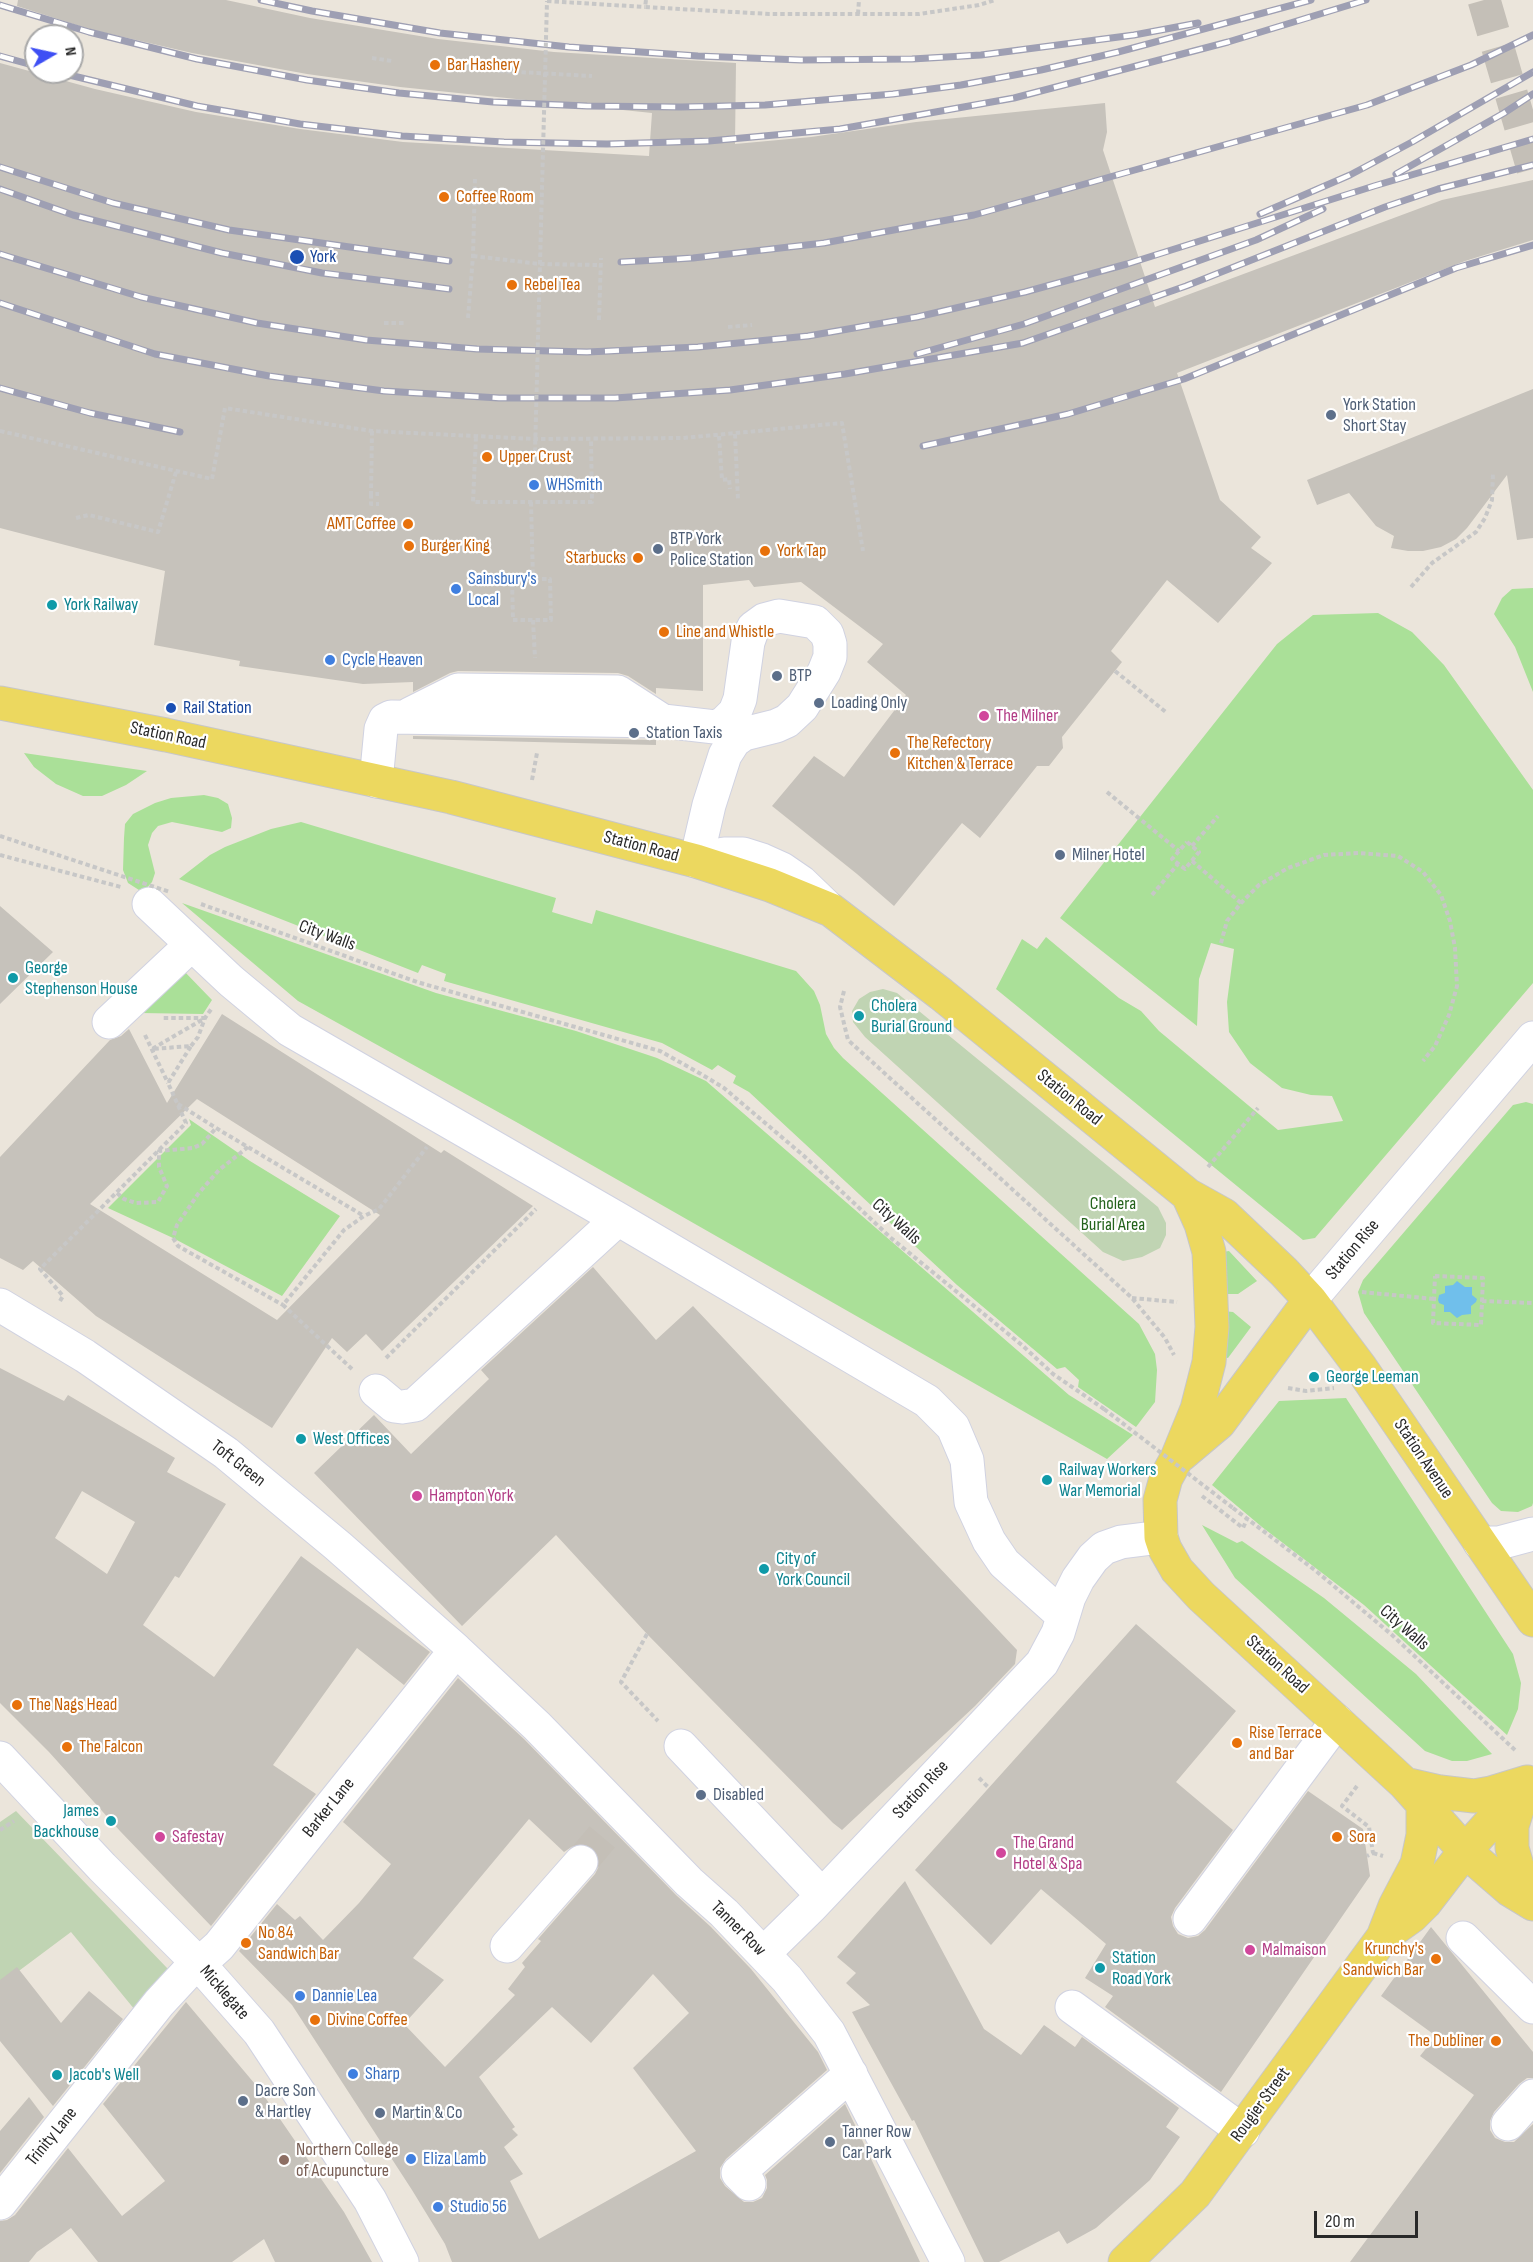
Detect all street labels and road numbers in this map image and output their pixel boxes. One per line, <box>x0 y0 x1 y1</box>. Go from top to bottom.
street label: Station Road <box>128 717 208 755</box>
street label: Station Road <box>601 827 681 867</box>
street label: City Walls <box>296 916 358 956</box>
street label: Station Road <box>1032 1065 1106 1131</box>
street label: City Walls <box>867 1194 925 1250</box>
street label: Station Rise <box>1321 1215 1385 1285</box>
street label: Station Avenue <box>1389 1415 1457 1503</box>
street label: Toft Green <box>206 1436 270 1492</box>
street label: City Walls <box>1375 1601 1433 1655</box>
street label: Station Road <box>1241 1631 1313 1699</box>
street label: Station Rise <box>888 1756 954 1824</box>
street label: Barker Lane <box>298 1774 360 1842</box>
street label: Tanner Row <box>706 1897 770 1961</box>
street label: Micklegate <box>194 1961 254 2025</box>
street label: Rougier Street <box>1227 2064 1295 2146</box>
street label: Trinity Lane <box>22 2103 82 2171</box>

